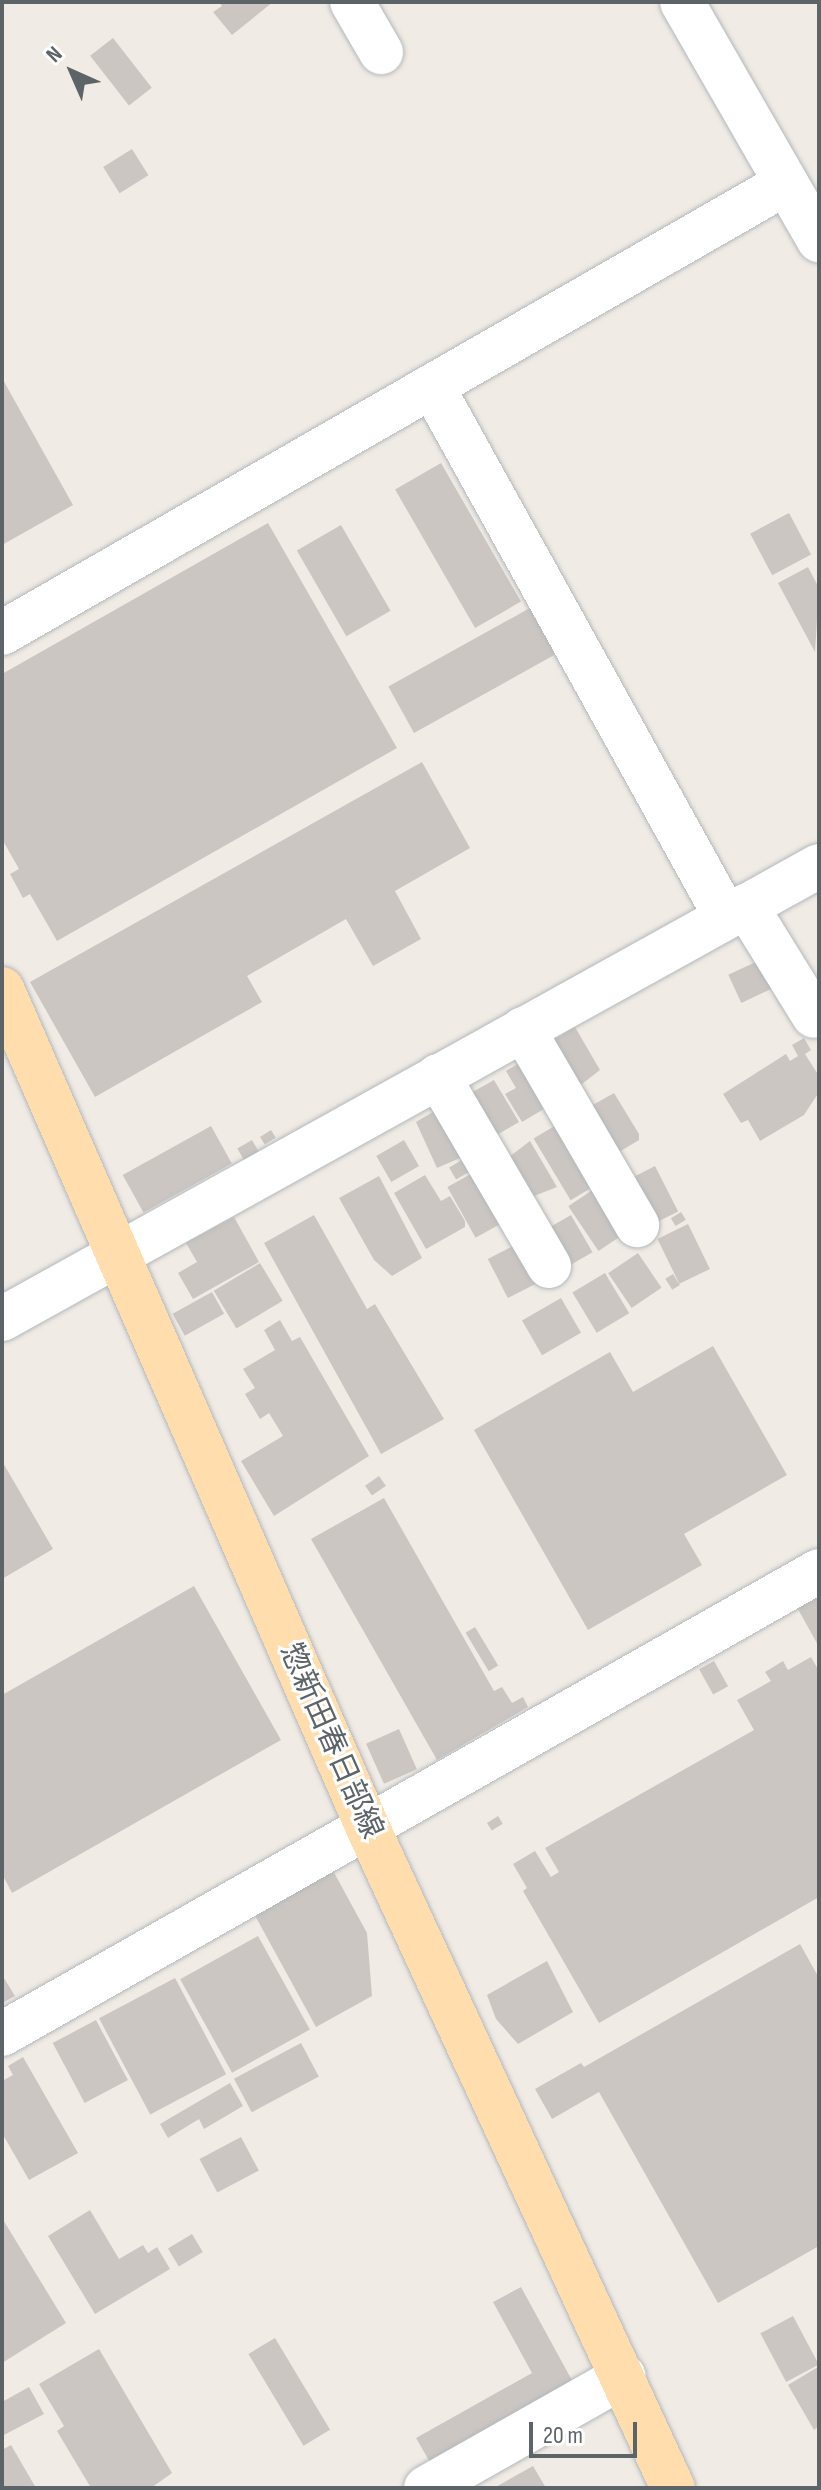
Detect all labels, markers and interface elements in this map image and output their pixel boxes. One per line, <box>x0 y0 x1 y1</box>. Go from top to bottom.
north arrow <box>32 32 112 112</box>
text: N <box>41 41 68 68</box>
street label: 惣新田春日部線 <box>272 1638 390 1844</box>
scale bar <box>533 2406 641 2456</box>
text: 20 m <box>543 2421 583 2450</box>

